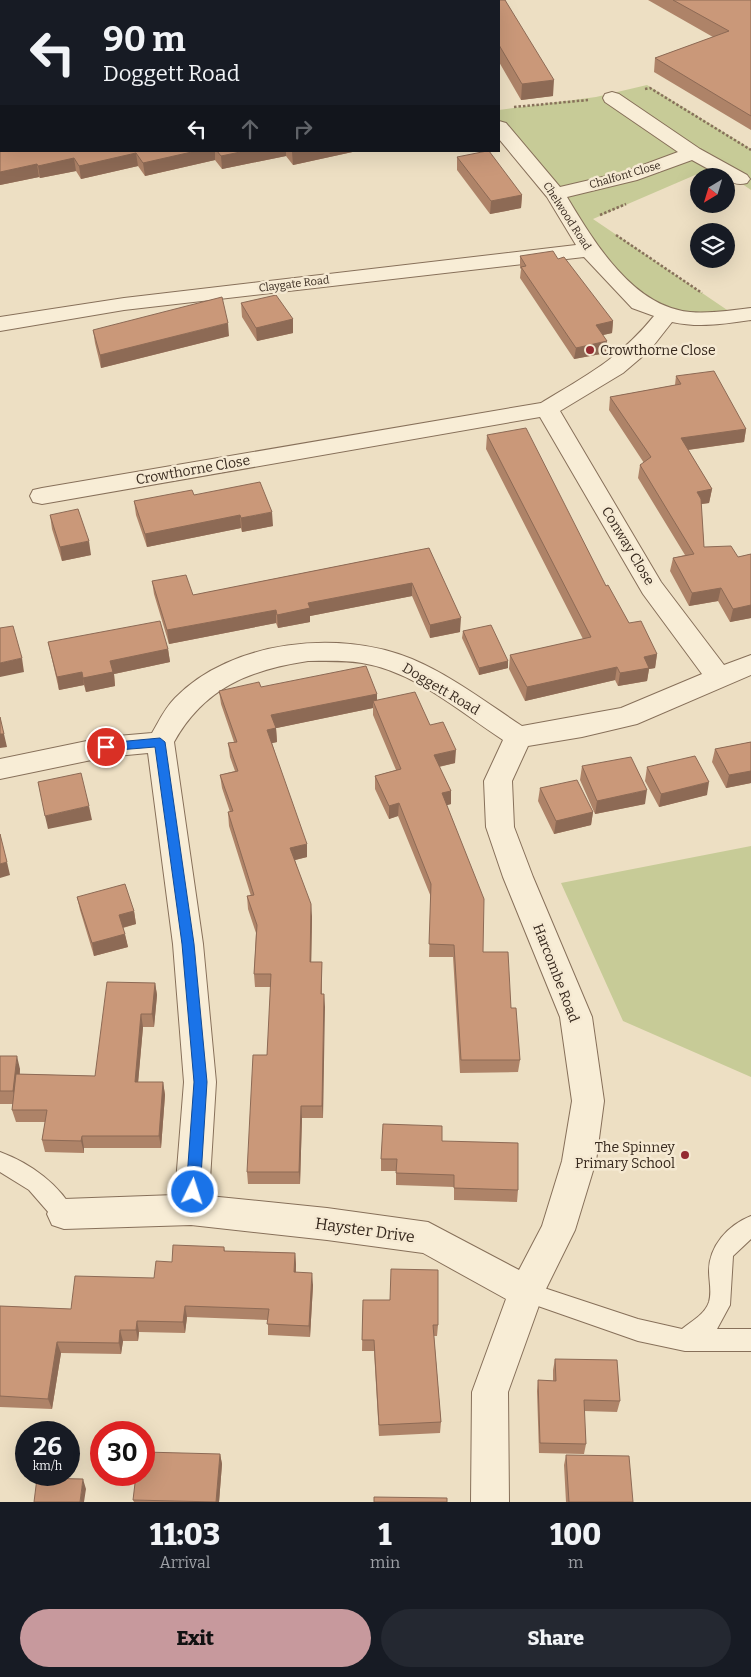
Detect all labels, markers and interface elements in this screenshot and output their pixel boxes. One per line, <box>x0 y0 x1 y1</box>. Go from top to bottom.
text: 90 m <box>103 18 186 60</box>
icon: left <box>20 20 85 85</box>
text: Doggett Road <box>103 60 240 87</box>
icon: left <box>183 115 211 143</box>
icon: ahead <box>236 115 264 143</box>
icon: right <box>289 115 317 143</box>
street label: Chalfont Close <box>588 159 662 191</box>
north arrow <box>690 168 735 212</box>
map controls <box>690 168 735 268</box>
street label: Chelwood Road <box>540 180 594 253</box>
button: layers <box>690 223 735 268</box>
street label: Claygate Road <box>258 273 331 295</box>
place label: Crowthorne Close <box>600 342 716 359</box>
marker: Crowthorne Close <box>584 344 596 356</box>
street label: Crowthorne Close <box>135 452 251 488</box>
street label: Conway Close <box>598 504 658 588</box>
street label: Doggett Road <box>399 659 483 719</box>
pin <box>85 726 127 768</box>
icon: arrive <box>92 733 120 761</box>
street label: Harcombe Road <box>529 921 583 1025</box>
place label: The Spinney Primary School <box>575 1139 676 1172</box>
marker: The Spinney Primary School <box>679 1149 691 1161</box>
position arrow <box>166 1165 218 1217</box>
street label: Hayster Drive <box>314 1214 416 1246</box>
speed limit sign: 30 <box>90 1421 155 1486</box>
text: 26 <box>33 1432 62 1462</box>
text: km/h <box>33 1459 62 1473</box>
text: 11:03 <box>150 1517 220 1553</box>
text: 1 <box>378 1517 392 1553</box>
text: 100 <box>550 1517 601 1553</box>
text: Arrival <box>160 1553 210 1572</box>
text: min <box>370 1553 400 1572</box>
text: m <box>568 1553 583 1572</box>
button: Exit <box>20 1609 371 1667</box>
button: Share <box>381 1609 731 1667</box>

